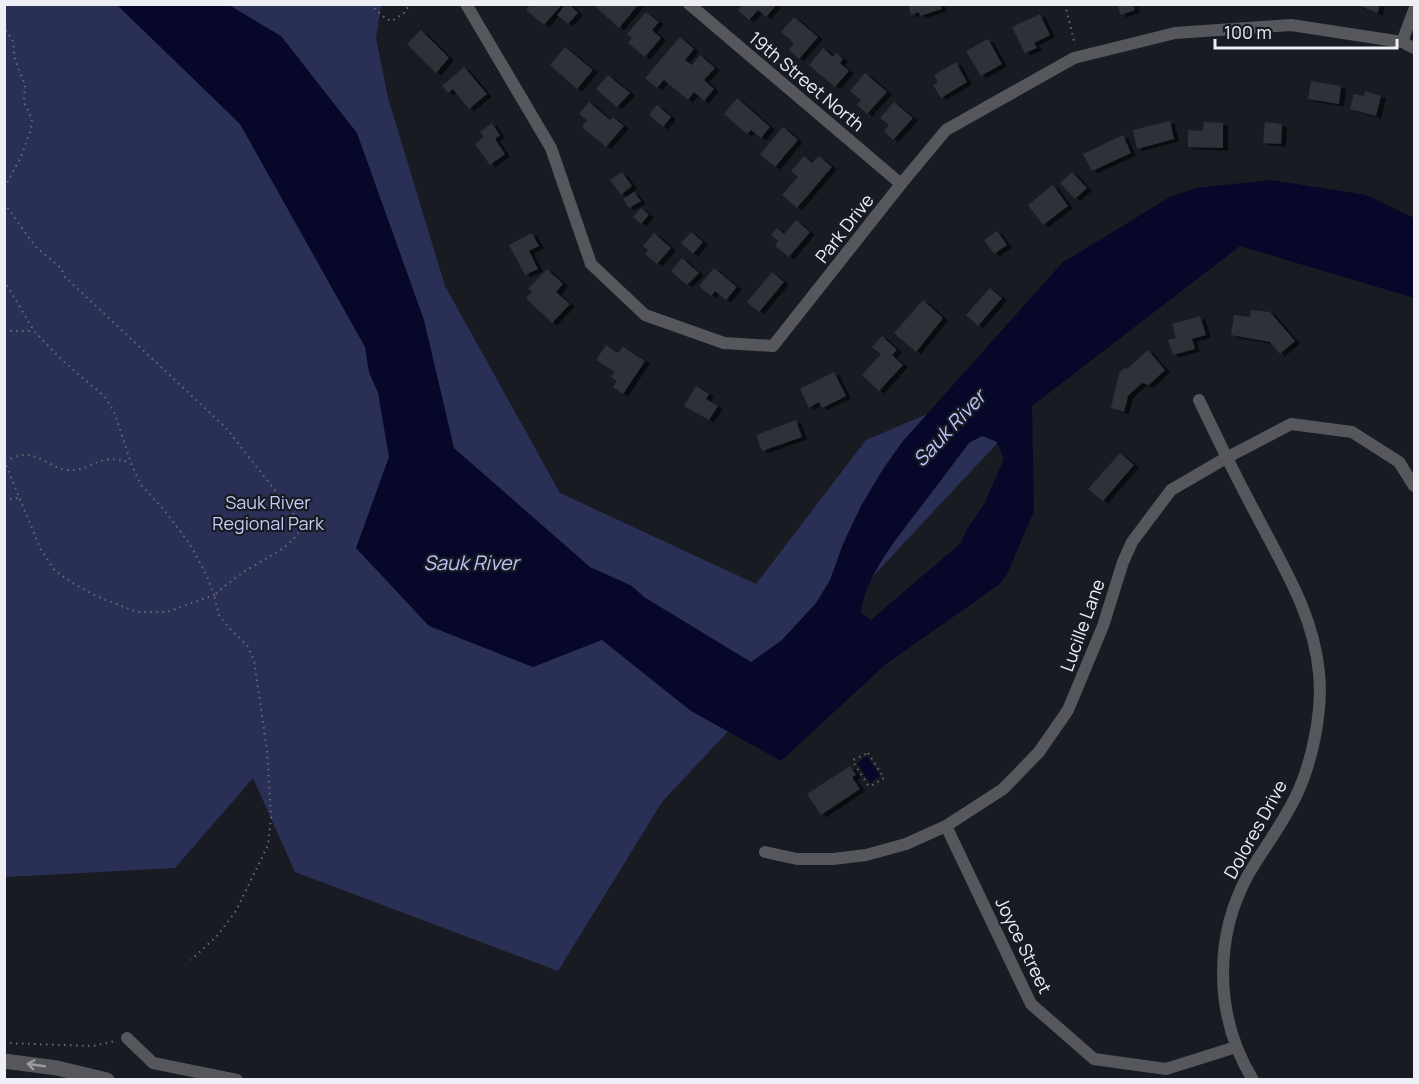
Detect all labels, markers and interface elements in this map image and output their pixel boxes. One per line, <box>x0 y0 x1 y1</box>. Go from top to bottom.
scale bar <box>1215 12 1396 50</box>
text: 100 m <box>1224 20 1272 44</box>
street label: 19th Street North <box>744 26 870 136</box>
street label: Park Drive <box>809 188 879 268</box>
water label: Sauk River <box>907 382 993 472</box>
park label: Sauk River Regional Park <box>212 490 325 535</box>
water label: Sauk River <box>423 549 521 576</box>
street label: Lucille Lane <box>1054 575 1110 675</box>
street label: Dolores Drive <box>1218 775 1292 883</box>
street label: Joyce Street <box>990 893 1058 997</box>
one-way arrow <box>26 1059 46 1070</box>

